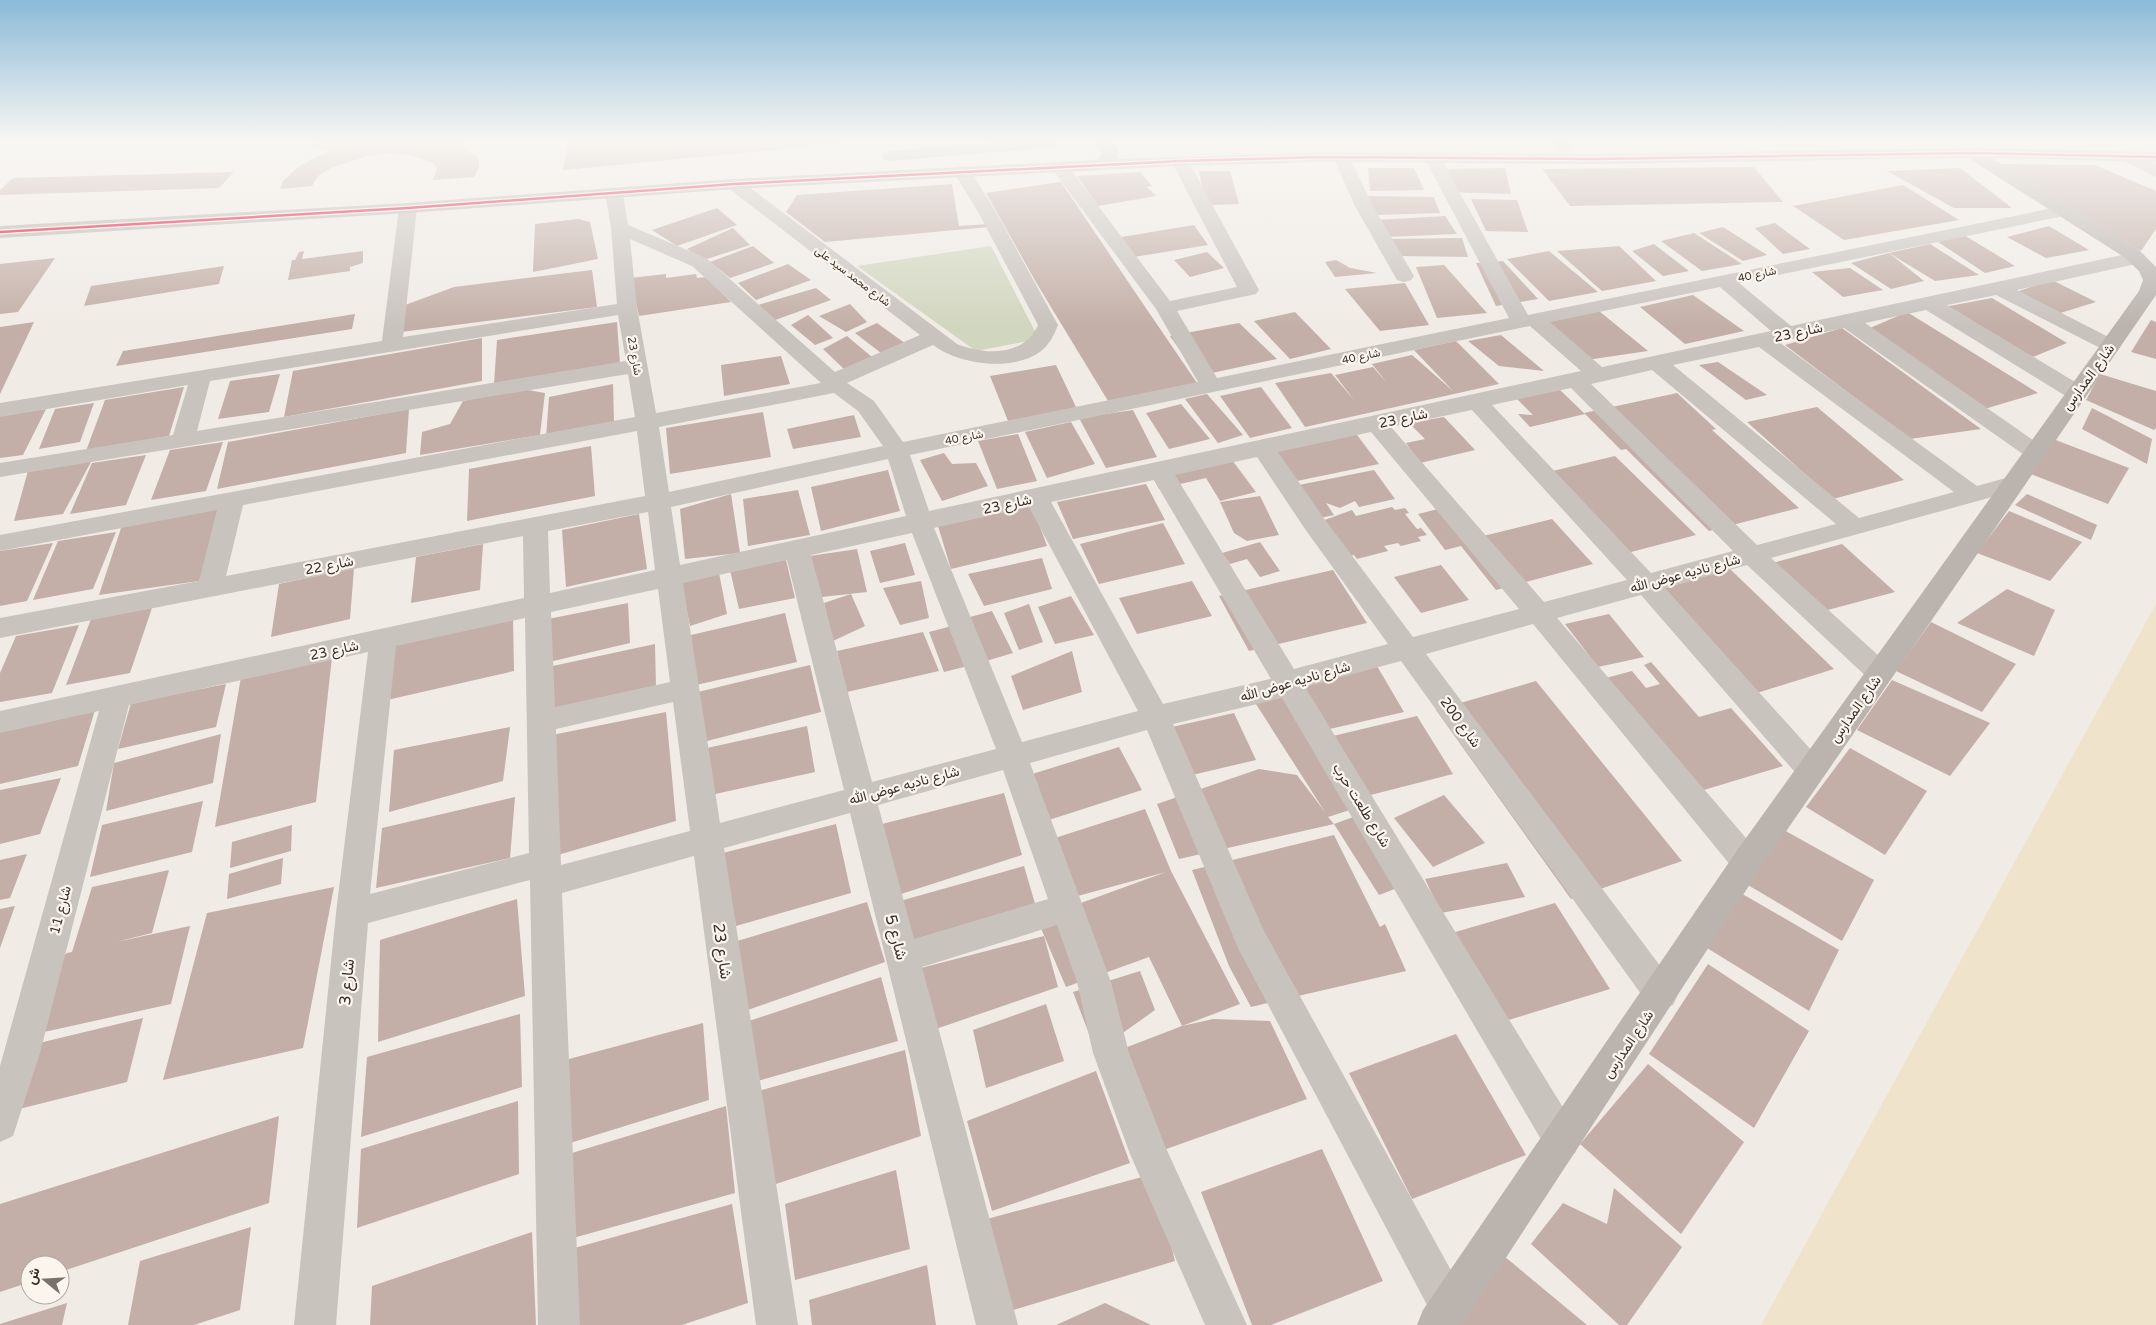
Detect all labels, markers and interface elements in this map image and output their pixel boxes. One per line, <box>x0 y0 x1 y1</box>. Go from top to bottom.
street label: شارع محمد سيد على <box>812 244 893 310</box>
street label: شارع 40 <box>1737 264 1778 286</box>
street label: شارع 23 <box>1772 319 1824 348</box>
street label: شارع 23 <box>624 336 644 377</box>
street label: شارع المدارس <box>2059 341 2120 415</box>
street label: شارع 40 <box>1341 346 1382 368</box>
street label: شارع 23 <box>1377 405 1429 434</box>
street label: شارع 40 <box>944 427 985 449</box>
street label: شارع 23 <box>981 491 1033 520</box>
street label: شارع ناديه عوض الله <box>1628 551 1743 598</box>
street label: شارع 22 <box>303 552 355 581</box>
street label: شارع 23 <box>308 637 360 666</box>
street label: شارع ناديه عوض الله <box>1238 658 1353 707</box>
street label: شارع المدارس <box>1826 672 1886 747</box>
street label: شارع 200 <box>1435 694 1485 752</box>
street label: شارع طلعت حرب <box>1327 760 1394 852</box>
street label: شارع ناديه عوض الله <box>847 763 962 810</box>
street label: شارع 11 <box>46 884 77 937</box>
street label: شارع 5 <box>879 912 912 963</box>
street label: شارع 23 <box>707 922 736 981</box>
street label: شارع 3 <box>335 958 360 1006</box>
street label: شارع المدارس <box>1600 1007 1659 1083</box>
north arrow <box>20 1255 70 1305</box>
text: ش <box>22 1265 44 1287</box>

